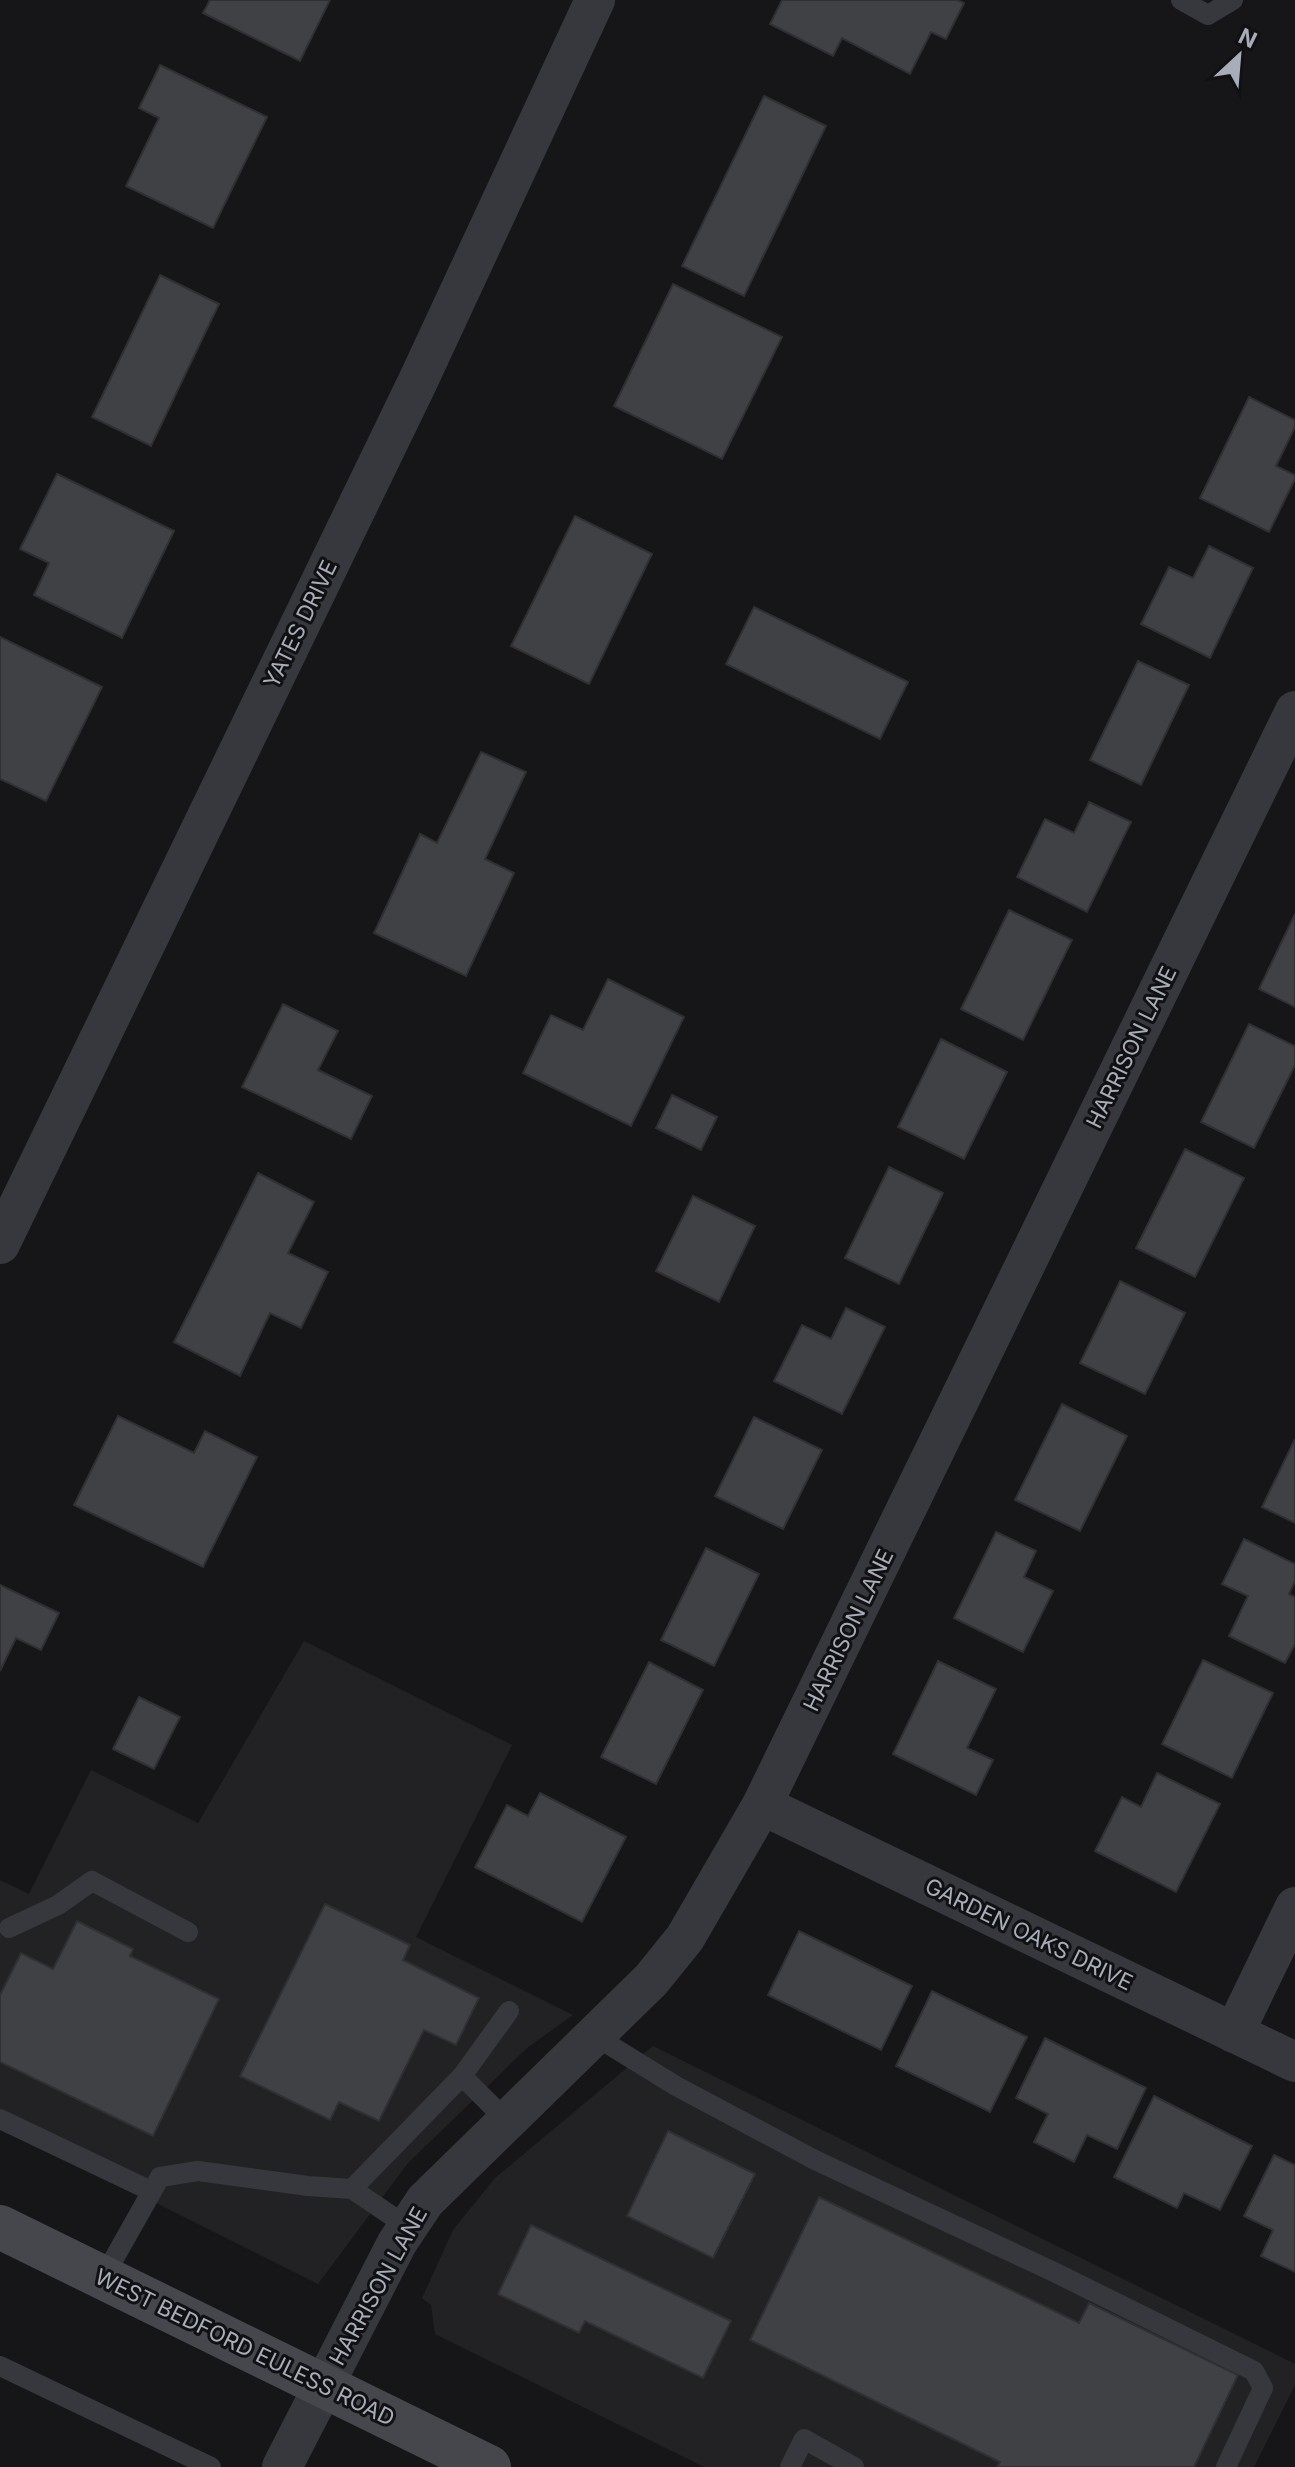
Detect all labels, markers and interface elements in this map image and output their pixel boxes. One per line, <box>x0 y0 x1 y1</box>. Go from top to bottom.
north arrow <box>1199 16 1279 96</box>
text: N <box>1235 23 1261 53</box>
street label: YATES DRIVE <box>258 556 342 692</box>
street label: HARRISON LANE <box>1081 962 1181 1132</box>
street label: HARRISON LANE <box>798 1545 898 1715</box>
street label: GARDEN OAKS DRIVE <box>921 1872 1137 1996</box>
street label: HARRISON LANE <box>324 2202 432 2370</box>
street label: WEST BEDFORD EULESS ROAD <box>91 2263 399 2431</box>

